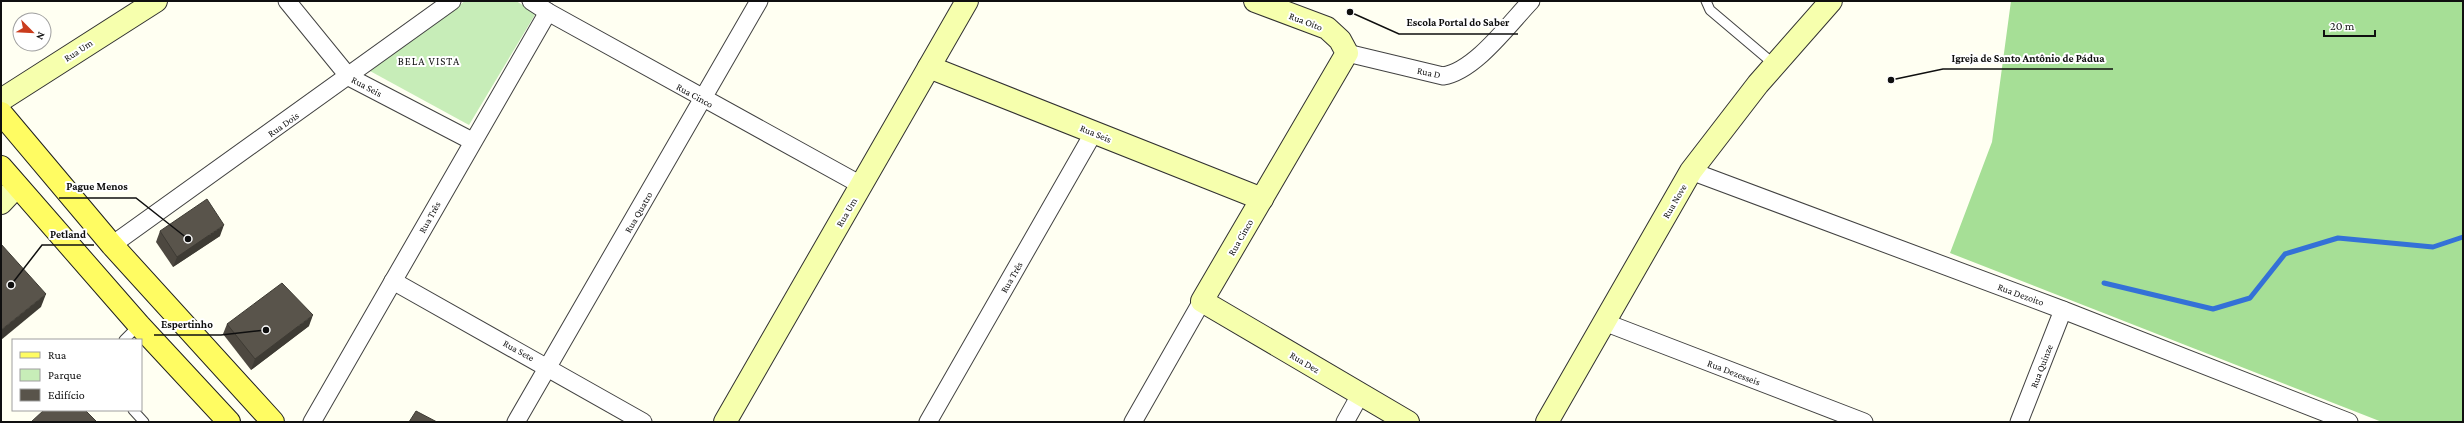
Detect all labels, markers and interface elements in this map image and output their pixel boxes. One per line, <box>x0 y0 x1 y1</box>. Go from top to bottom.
street label: Rua Oito <box>1288 10 1324 33</box>
callout: Escola Portal do Saber <box>1399 11 1518 34</box>
north arrow <box>12 12 52 52</box>
scale bar <box>2324 12 2375 38</box>
text: Escola Portal do Saber <box>1407 16 1510 28</box>
text: 20 m <box>2330 19 2355 33</box>
text: N <box>34 30 48 42</box>
street label: Rua Um <box>62 37 95 64</box>
callout: Igreja de Santo Antônio de Pádua <box>1943 46 2113 69</box>
text: Igreja de Santo Antônio de Pádua <box>1951 52 2105 65</box>
district label: BELA VISTA <box>398 55 460 67</box>
street label: Rua D <box>1416 65 1442 80</box>
street label: Rua Seis <box>350 74 384 99</box>
street label: Rua Cinco <box>675 81 715 110</box>
street label: Rua Dois <box>266 110 301 139</box>
street label: Rua Seis <box>1079 122 1113 145</box>
callout: Pague Menos <box>59 175 136 198</box>
text: Pague Menos <box>66 180 128 192</box>
street label: Rua Nove <box>1660 182 1689 220</box>
street label: Rua Quatro <box>622 190 655 235</box>
street label: Rua Um <box>834 196 859 229</box>
street label: Rua Três <box>416 200 443 235</box>
street label: Rua Cinco <box>1226 217 1255 257</box>
callout: Petland <box>42 222 94 245</box>
text: Petland <box>50 228 86 240</box>
street label: Rua Três <box>998 260 1025 295</box>
street label: Rua Dezoito <box>1996 281 2045 308</box>
callout: Espertinho <box>154 312 221 335</box>
text: Espertinho <box>161 318 213 330</box>
street label: Rua Sete <box>501 337 537 364</box>
legend <box>12 339 142 411</box>
street label: Rua Quinze <box>2028 342 2055 390</box>
text: Rua <box>48 348 67 362</box>
street label: Rua Dez <box>1288 349 1322 376</box>
street label: Rua Dezesseis <box>1706 357 1762 388</box>
text: Parque <box>48 368 81 382</box>
text: Edifício <box>48 388 85 402</box>

